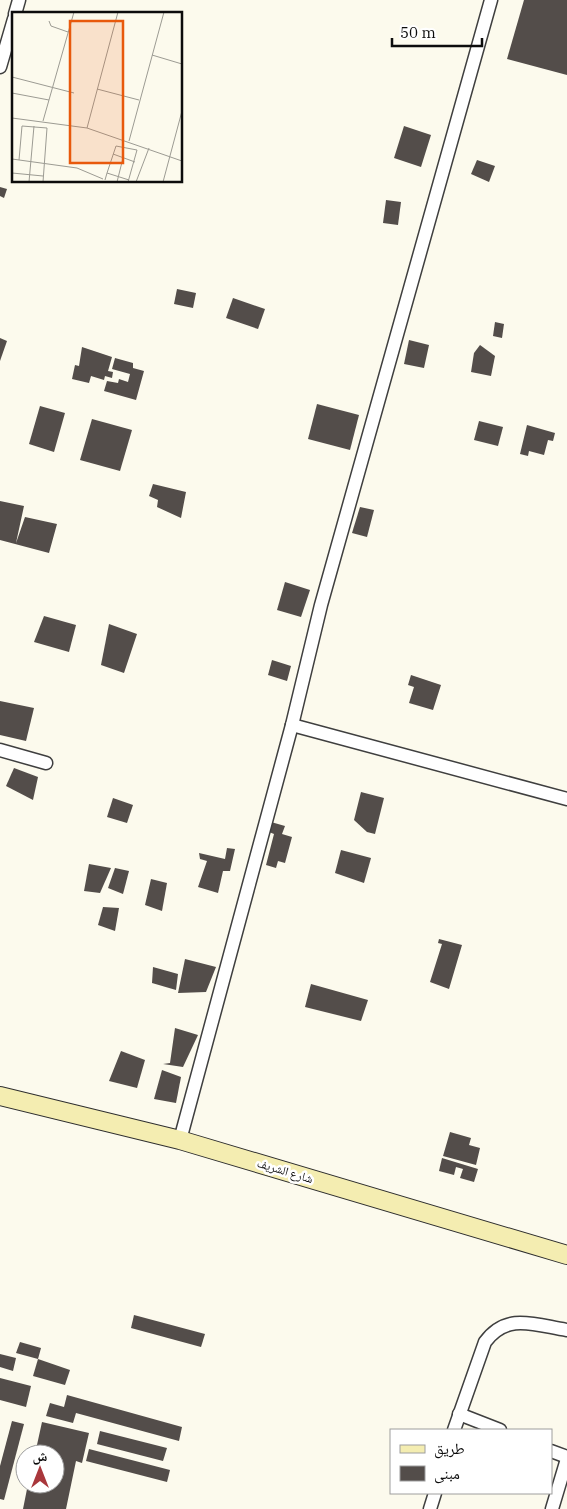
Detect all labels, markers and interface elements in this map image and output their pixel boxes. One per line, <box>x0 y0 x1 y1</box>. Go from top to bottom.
inset map <box>12 12 182 182</box>
scale bar <box>392 15 482 47</box>
text: 50 m <box>400 23 436 42</box>
street label: شارع الشريف <box>255 1155 315 1187</box>
legend <box>390 1429 552 1494</box>
text: طريق <box>434 1439 465 1459</box>
north arrow <box>15 1444 65 1494</box>
text: ش <box>33 1447 48 1465</box>
text: مبنى <box>434 1464 460 1484</box>

